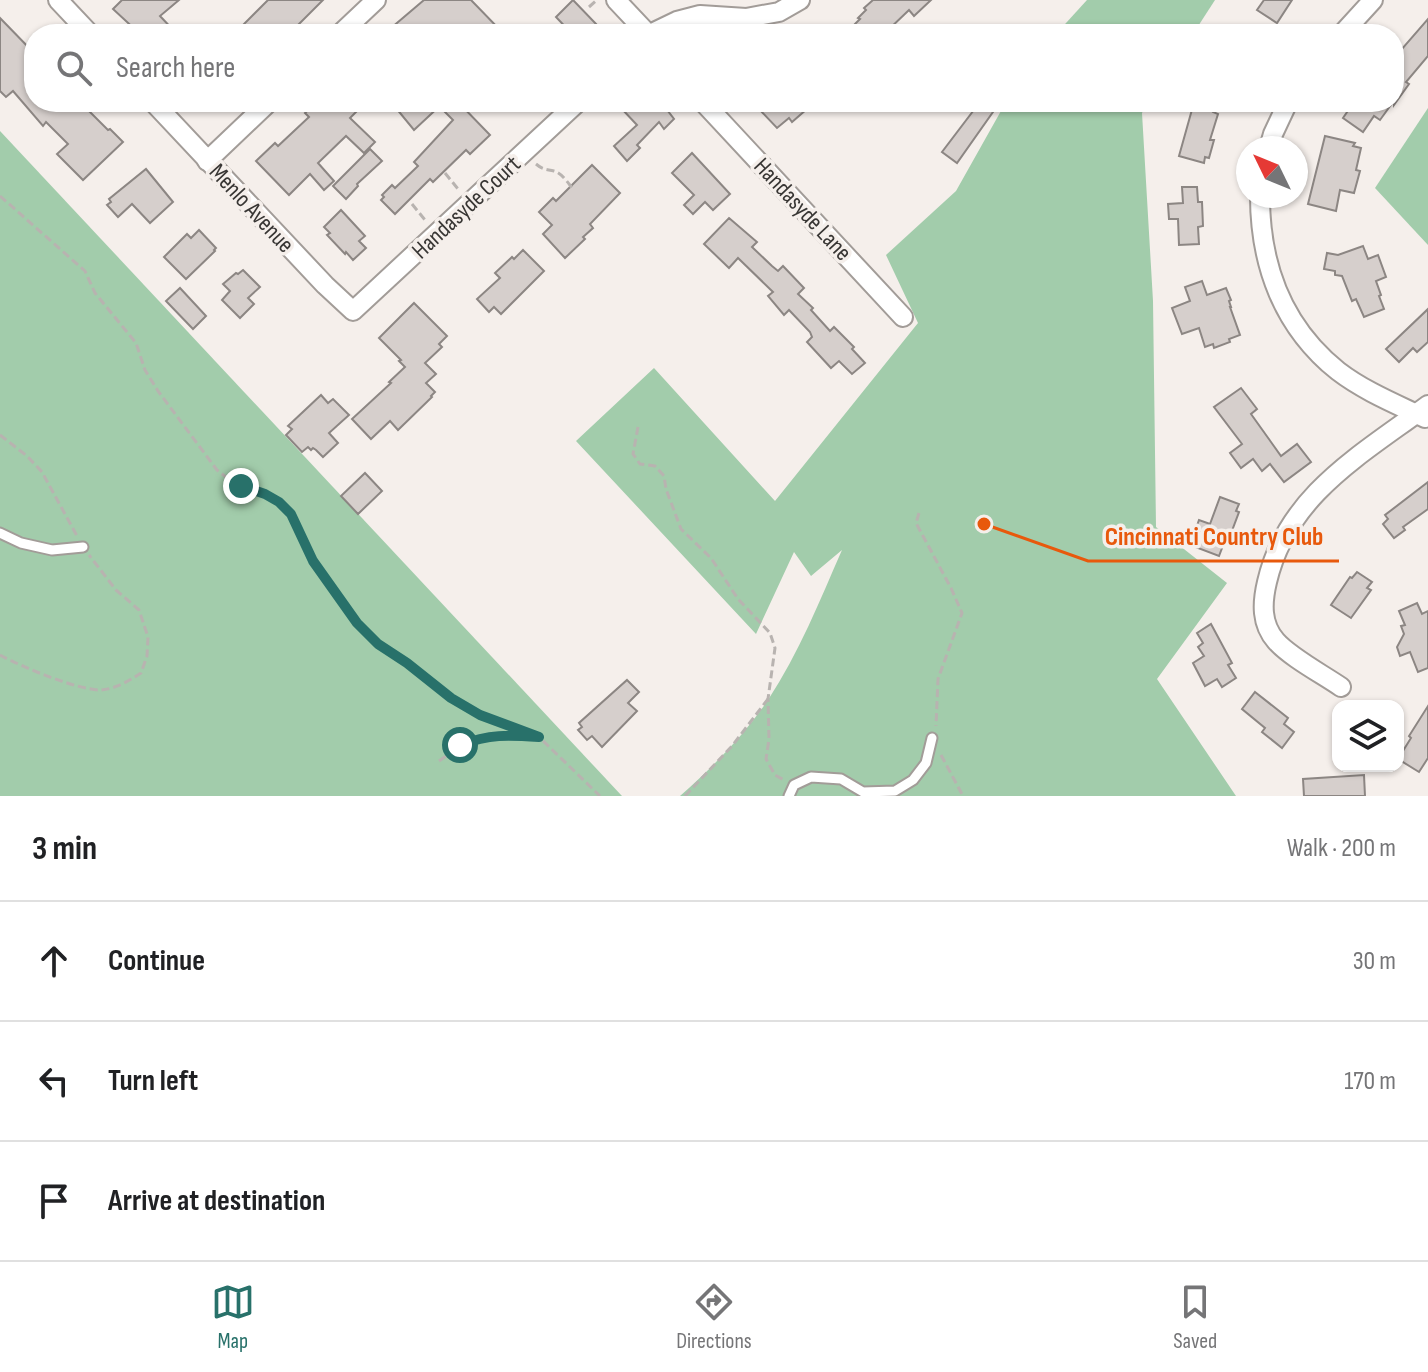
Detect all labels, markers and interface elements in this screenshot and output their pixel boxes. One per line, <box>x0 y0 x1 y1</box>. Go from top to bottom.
search box <box>24 24 1404 112</box>
icon: search <box>52 46 96 90</box>
text: Search here <box>116 50 235 86</box>
north arrow <box>1236 136 1308 208</box>
street label: Handasyde Court <box>406 150 527 265</box>
street label: Handasyde Lane <box>748 152 858 267</box>
street label: Menlo Avenue <box>203 158 300 259</box>
route end <box>223 468 259 504</box>
callout: Cincinnati Country Club <box>1088 511 1339 561</box>
text: Cincinnati Country Club <box>1105 522 1323 553</box>
map controls <box>1332 700 1404 772</box>
button: layers <box>1332 700 1404 772</box>
route start <box>442 727 478 763</box>
text: 3 min <box>32 828 97 869</box>
text: Walk · 200 m <box>1287 833 1396 864</box>
icon: ahead <box>32 939 76 983</box>
text: Continue <box>108 943 205 979</box>
text: 30 m <box>1353 946 1396 977</box>
icon: left <box>32 1059 76 1103</box>
text: Turn left <box>108 1063 198 1099</box>
text: 170 m <box>1344 1066 1396 1097</box>
icon: arrive <box>32 1179 76 1223</box>
text: Arrive at destination <box>108 1183 325 1219</box>
tab: Map <box>211 1280 255 1355</box>
tab: Directions <box>676 1280 752 1355</box>
tab: Saved <box>1173 1280 1217 1355</box>

